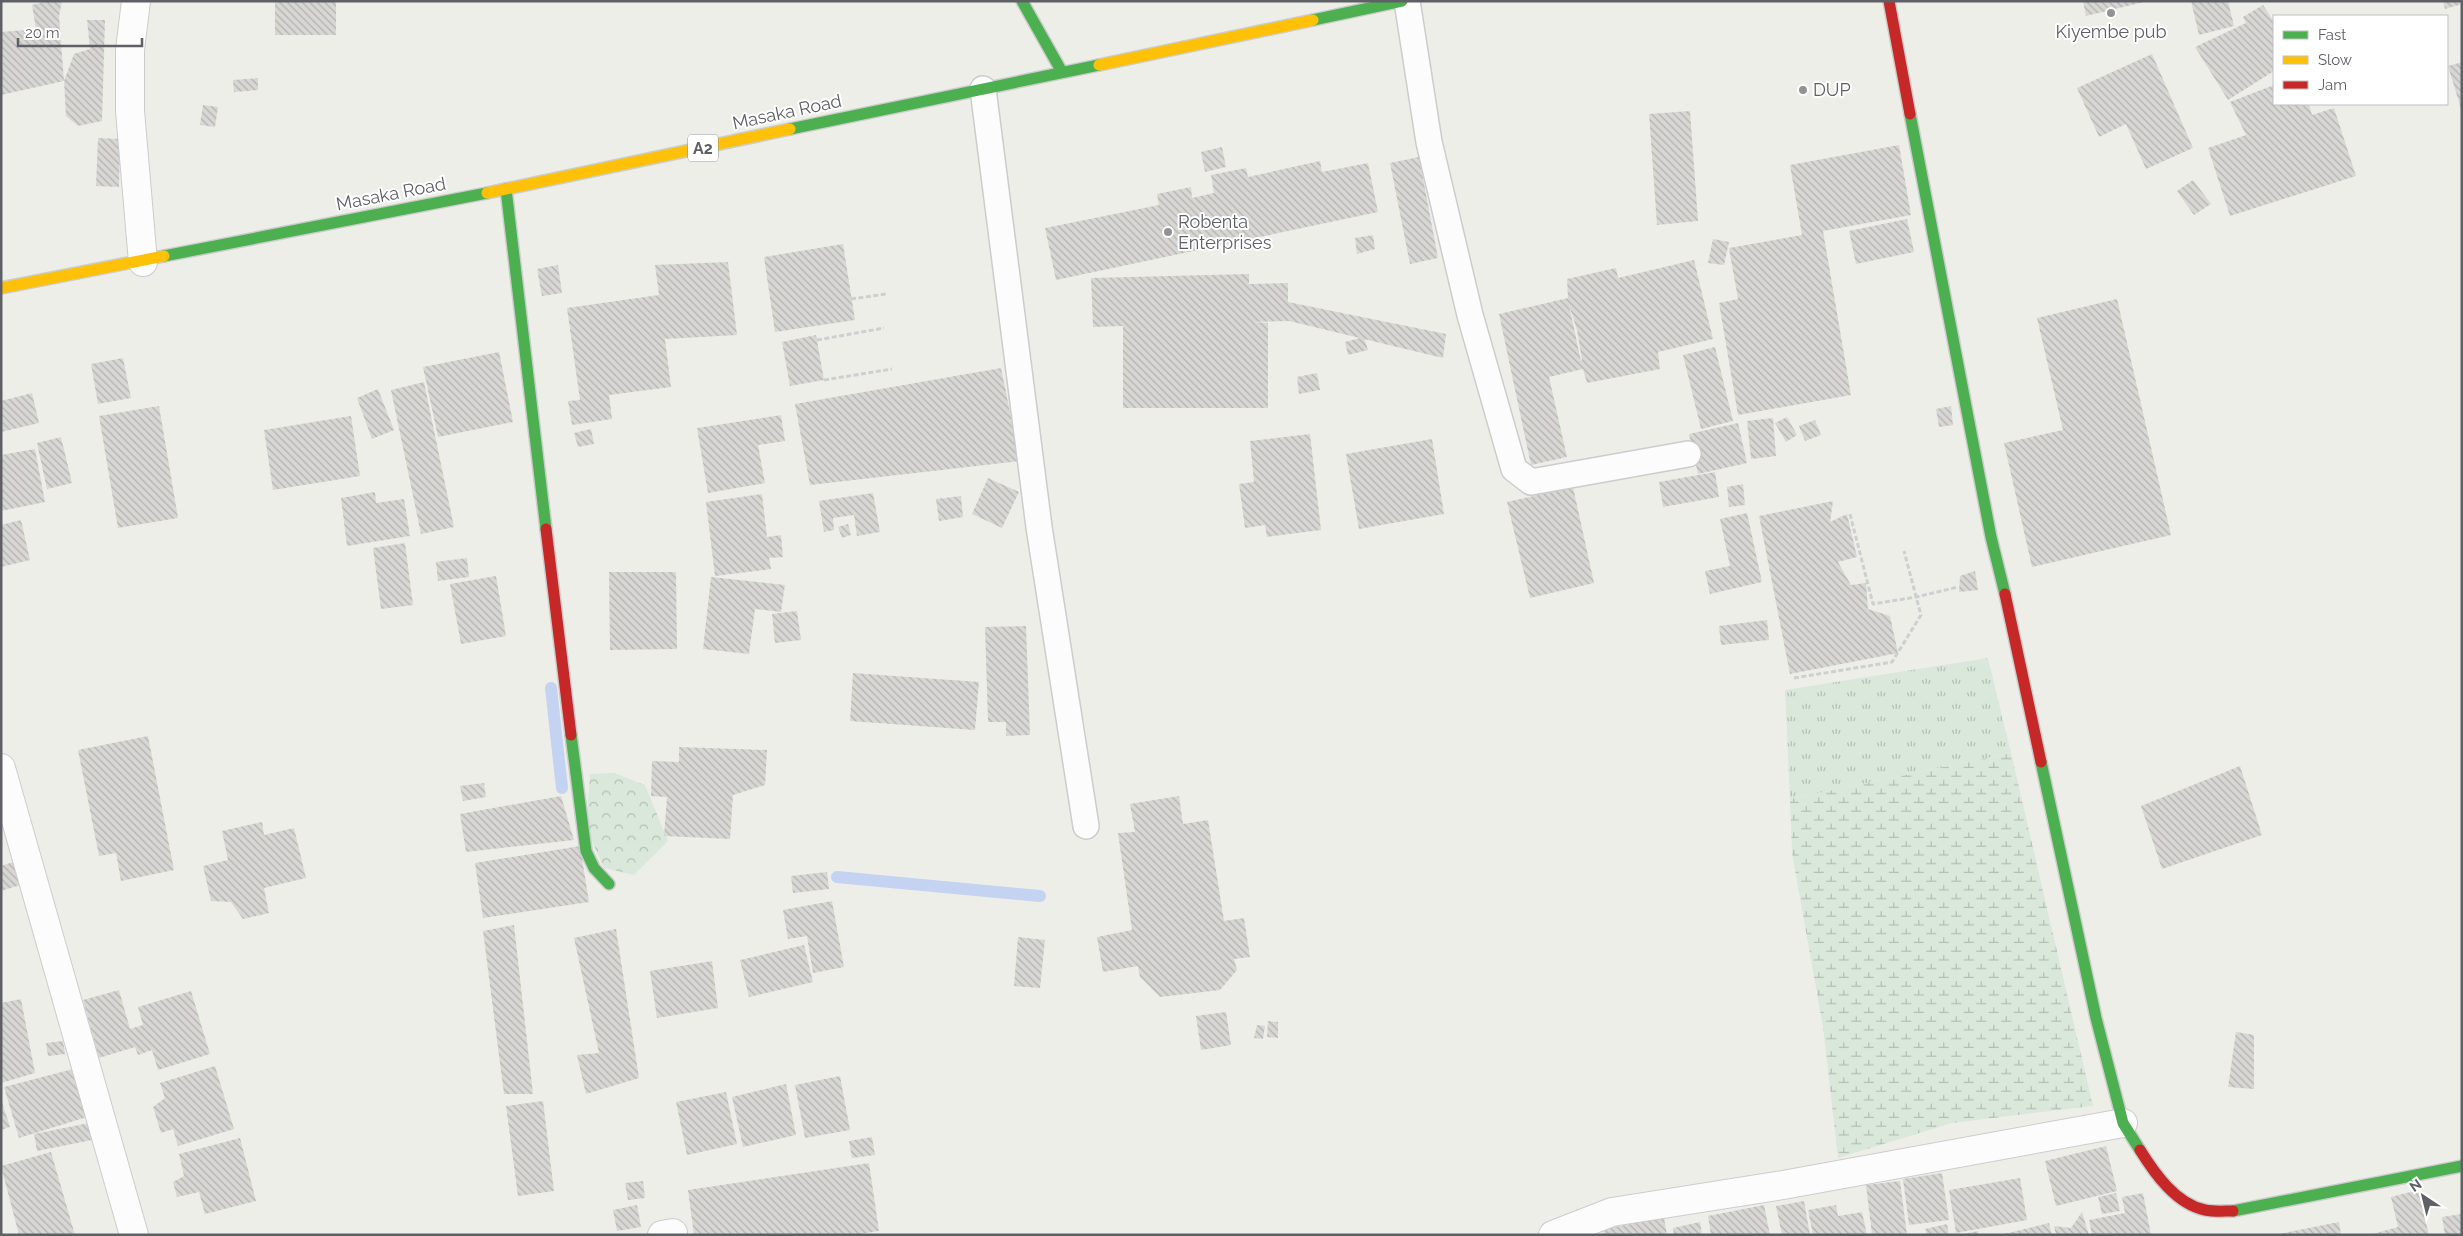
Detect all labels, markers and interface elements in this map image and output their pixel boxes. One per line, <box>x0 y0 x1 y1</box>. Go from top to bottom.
marker: Kiyembe pub <box>2105 7 2117 19</box>
scale bar <box>18 15 141 47</box>
legend <box>2273 15 2448 105</box>
place label: Kiyembe pub <box>2055 21 2167 42</box>
text: 20 m <box>25 24 60 42</box>
text: Fast <box>2318 26 2346 44</box>
text: Slow <box>2318 51 2352 69</box>
text: Jam <box>2318 76 2347 94</box>
place label: DUP <box>1813 79 1851 100</box>
marker: DUP <box>1797 84 1809 96</box>
street label: Masaka Road <box>730 90 843 133</box>
road number: A2 <box>688 134 718 162</box>
street label: Masaka Road <box>334 173 447 214</box>
place label: Robenta Enterprises <box>1178 211 1272 253</box>
marker: Robenta Enterprises <box>1162 226 1174 238</box>
north arrow <box>2398 1171 2448 1221</box>
text: N <box>2407 1176 2425 1195</box>

